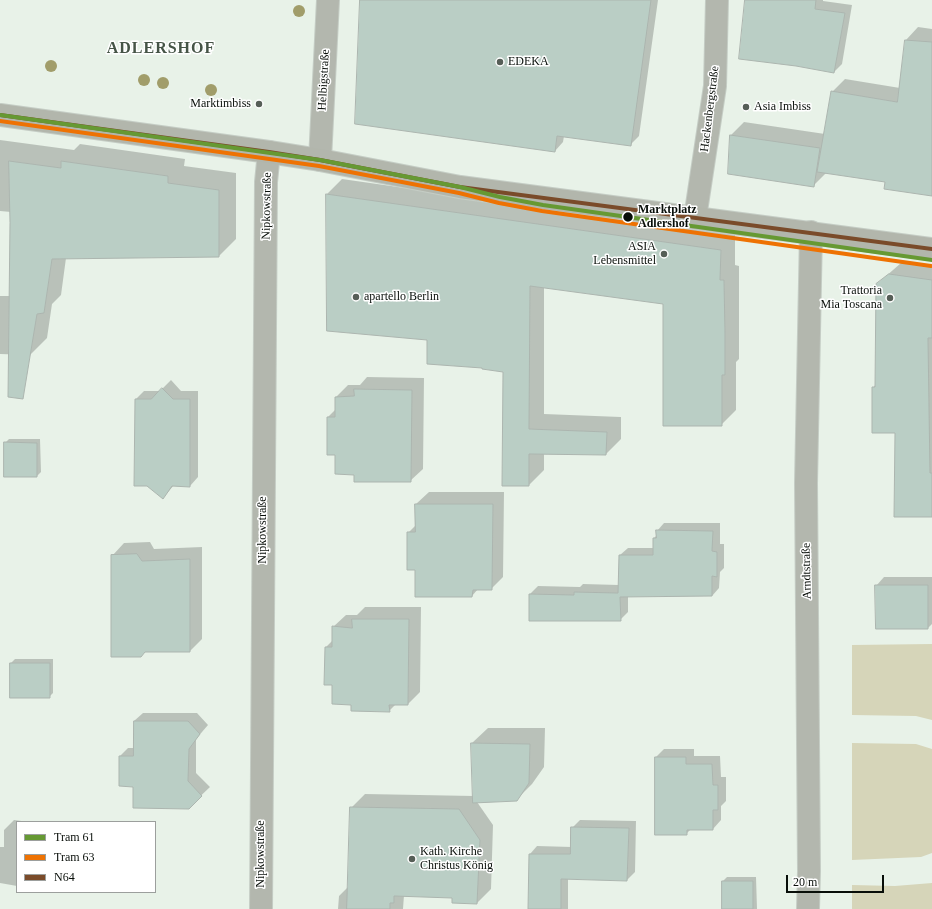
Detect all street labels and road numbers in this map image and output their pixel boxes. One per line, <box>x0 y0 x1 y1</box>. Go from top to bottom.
street label: Helbigstraße <box>315 49 333 111</box>
street label: Hackenbergstraße <box>698 65 722 153</box>
street label: Nipkowstraße <box>259 172 275 240</box>
street label: Nipkowstraße <box>256 496 270 564</box>
street label: Arndtstraße <box>799 543 815 599</box>
street label: Nipkowstraße <box>254 820 268 888</box>

